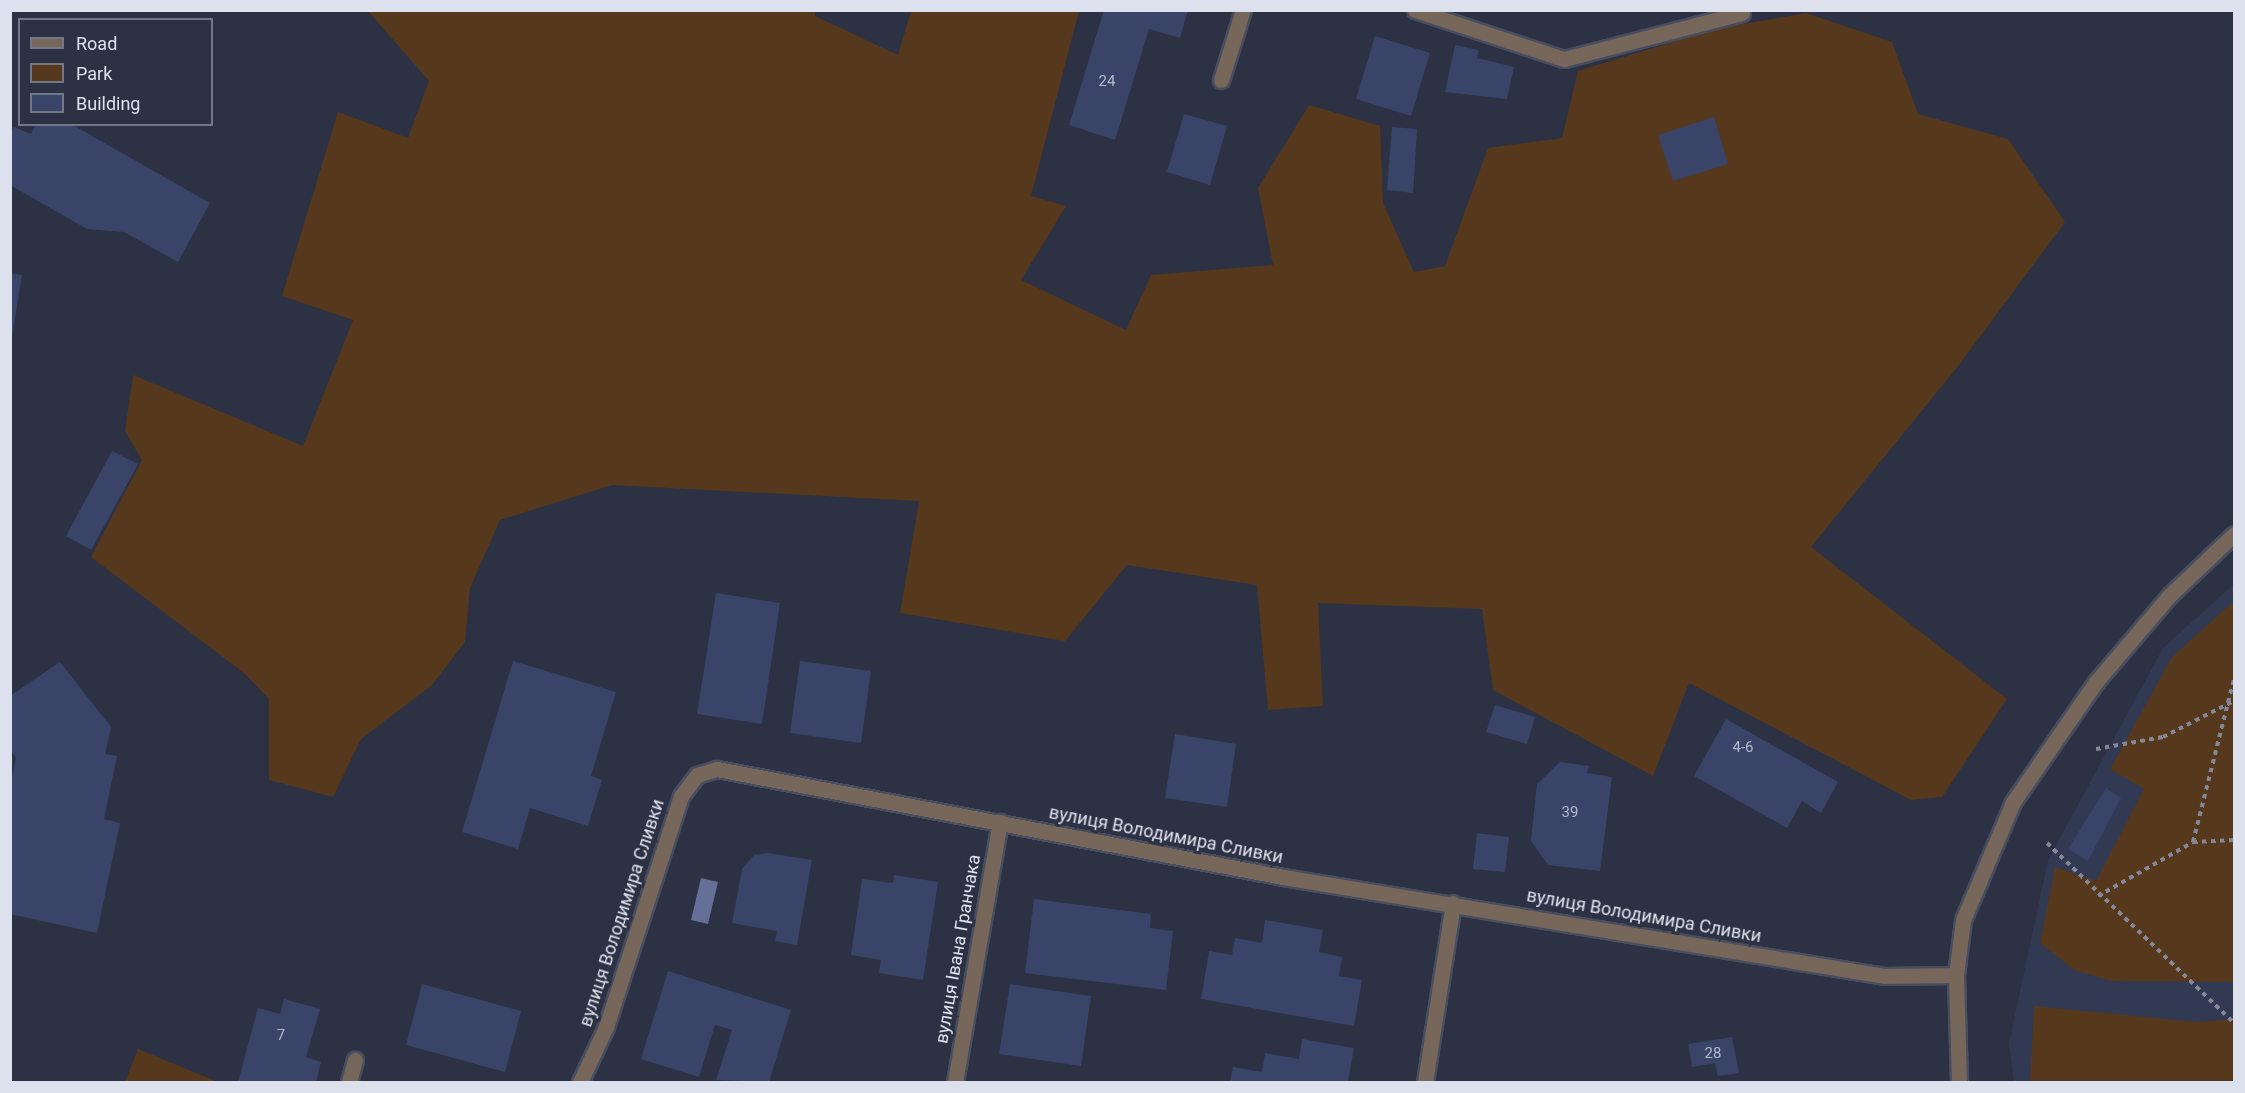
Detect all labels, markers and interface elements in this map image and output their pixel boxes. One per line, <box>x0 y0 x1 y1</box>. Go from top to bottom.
legend <box>18 18 213 126</box>
text: Road <box>76 33 117 54</box>
text: Park <box>76 63 112 84</box>
house number: 24 <box>1099 73 1115 91</box>
text: Building <box>76 93 140 114</box>
house number: 4-6 <box>1732 739 1754 757</box>
street label: вулиця Володимира Сливки <box>575 797 669 1029</box>
street label: вулиця Володимира Сливки <box>1047 802 1285 868</box>
house number: 39 <box>1562 804 1578 822</box>
street label: вулиця Івана Гранчака <box>931 853 985 1045</box>
street label: вулиця Володимира Сливки <box>1525 885 1763 947</box>
house number: 7 <box>277 1027 285 1045</box>
house number: 28 <box>1705 1045 1721 1063</box>

